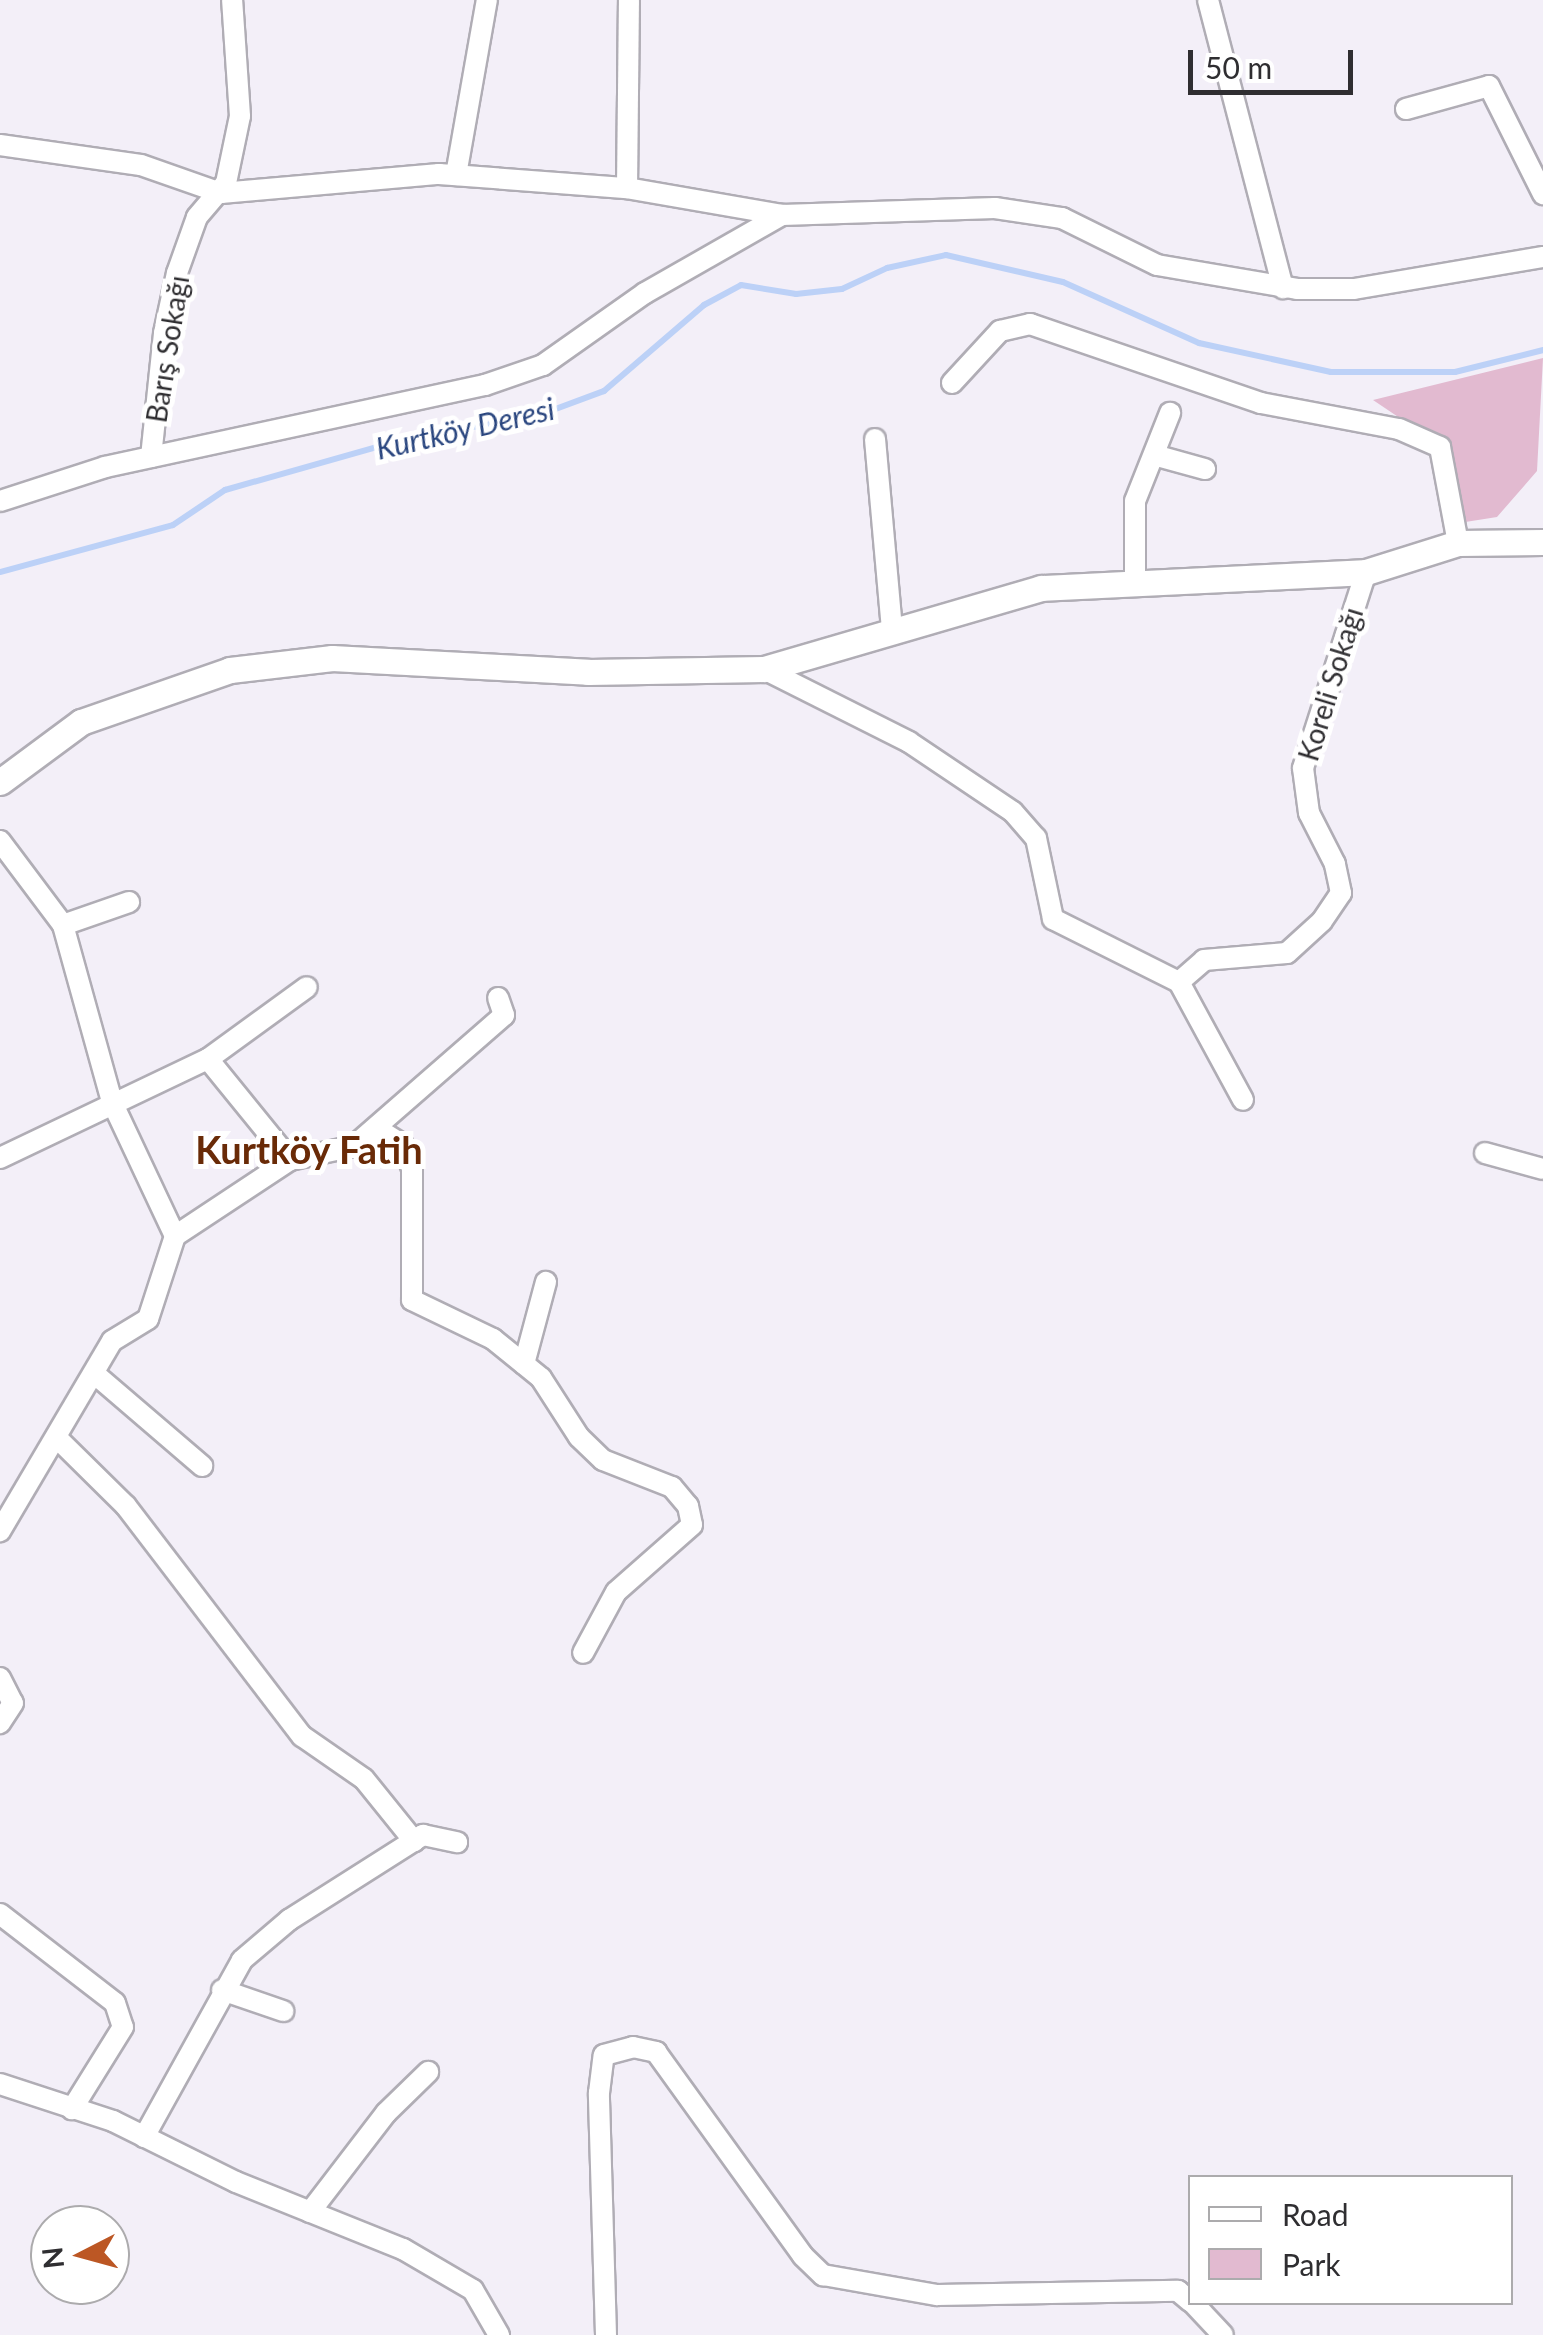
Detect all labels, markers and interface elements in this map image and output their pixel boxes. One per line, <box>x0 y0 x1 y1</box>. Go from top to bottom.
scale bar <box>1193 30 1358 92</box>
text: 50 m <box>1205 49 1272 85</box>
street label: Barış Sokağı <box>139 273 195 425</box>
water label: Kurtköy Deresi <box>372 390 558 466</box>
street label: Koreli Sokağı <box>1291 603 1369 765</box>
district label: Kurtköy Fatih <box>195 1127 423 1173</box>
legend <box>1188 2175 1513 2305</box>
text: Road <box>1282 2196 1349 2232</box>
north arrow <box>30 2205 130 2305</box>
text: N <box>34 2245 70 2270</box>
text: Park <box>1282 2246 1341 2282</box>

